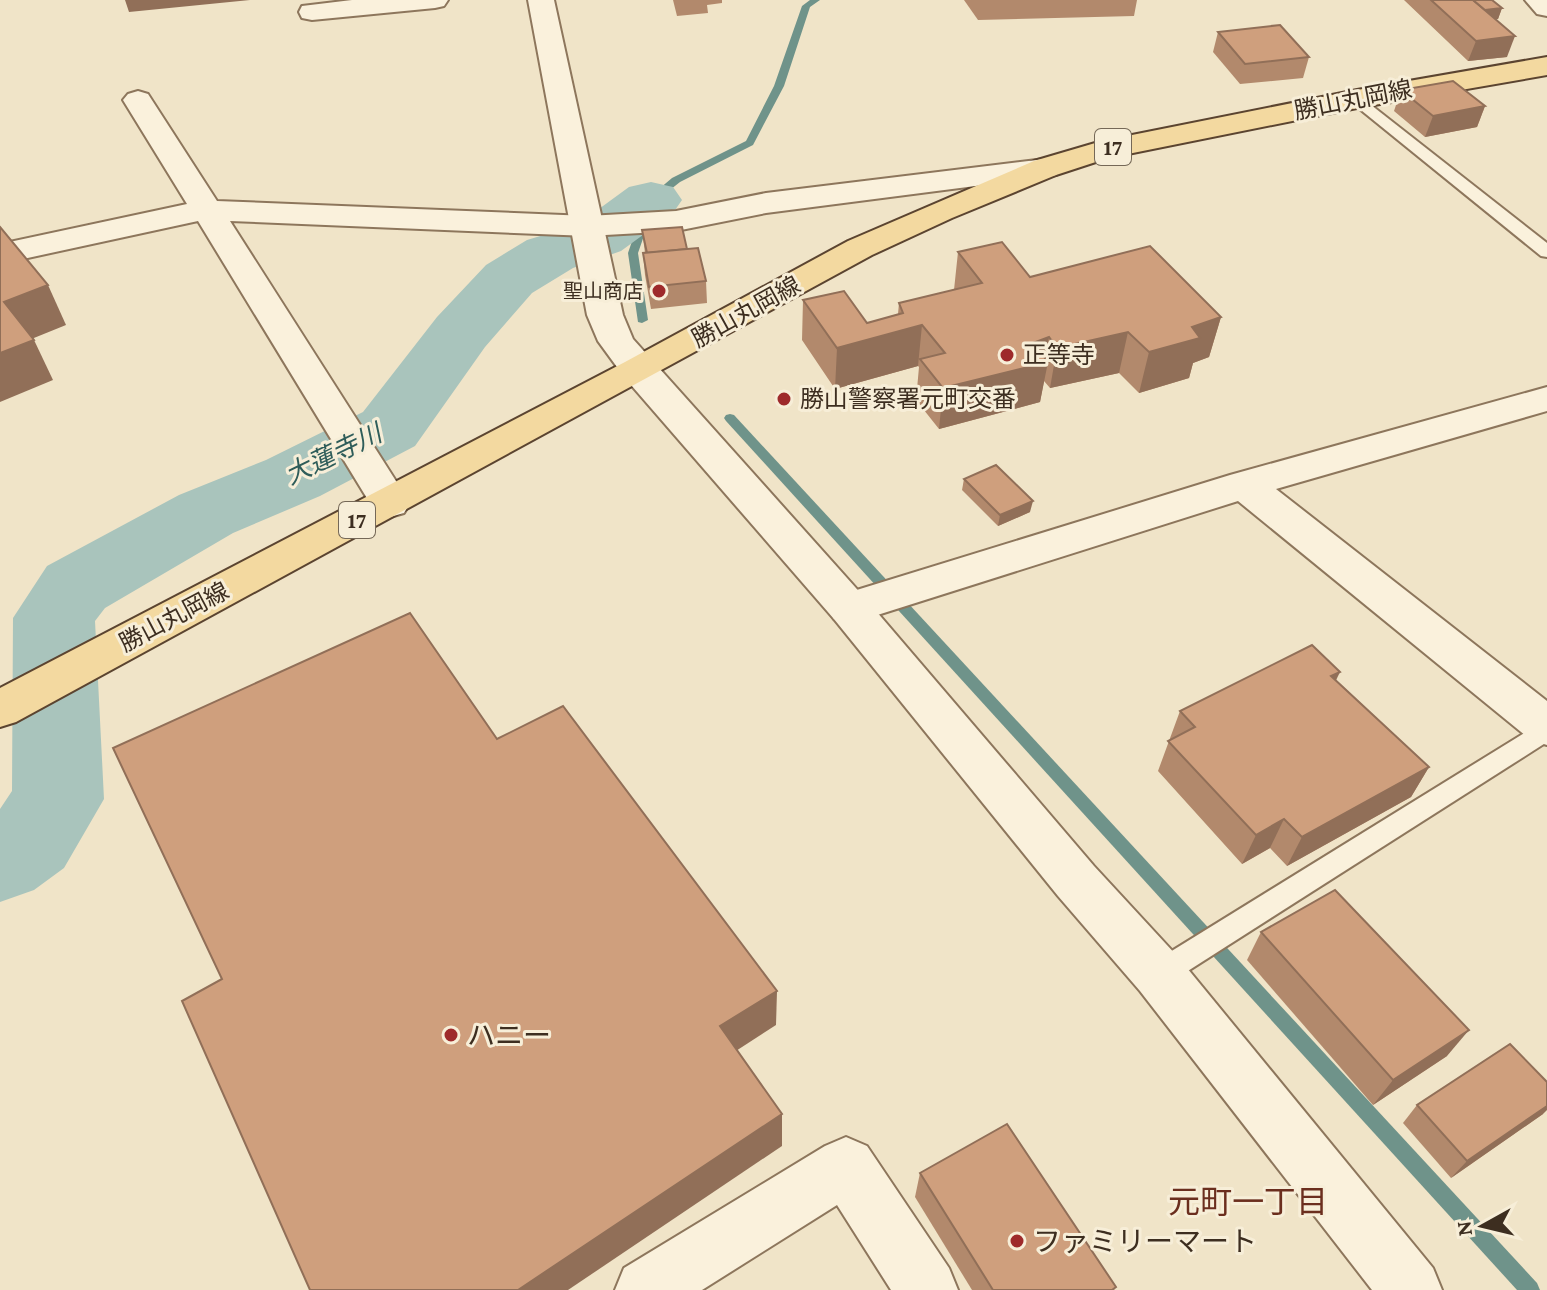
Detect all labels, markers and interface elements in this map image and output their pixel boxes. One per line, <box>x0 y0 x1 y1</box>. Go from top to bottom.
street label: 勝山丸岡線 <box>1291 75 1414 124</box>
road number: 17 <box>1095 129 1131 165</box>
street label: 勝山丸岡線 <box>687 271 805 352</box>
place label: 聖山商店 <box>563 280 643 302</box>
marker: 聖山商店 <box>650 282 668 300</box>
place label: 正等寺 <box>1023 341 1095 368</box>
marker: 正等寺 <box>998 346 1016 364</box>
place label: 勝山警察署元町交番 <box>800 385 1016 412</box>
marker: 勝山警察署元町交番 <box>775 390 793 408</box>
water label: 大蓮寺川 <box>280 417 389 490</box>
road number: 17 <box>339 502 375 538</box>
street label: 勝山丸岡線 <box>114 576 233 657</box>
place label: ハニー <box>467 1020 551 1051</box>
marker: ハニー <box>442 1026 460 1044</box>
district label: 元町一丁目 <box>1168 1184 1328 1220</box>
north arrow <box>1443 1186 1523 1266</box>
text: N <box>1450 1220 1477 1238</box>
place label: ファミリーマート <box>1033 1226 1257 1257</box>
marker: ファミリーマート <box>1008 1232 1026 1250</box>

